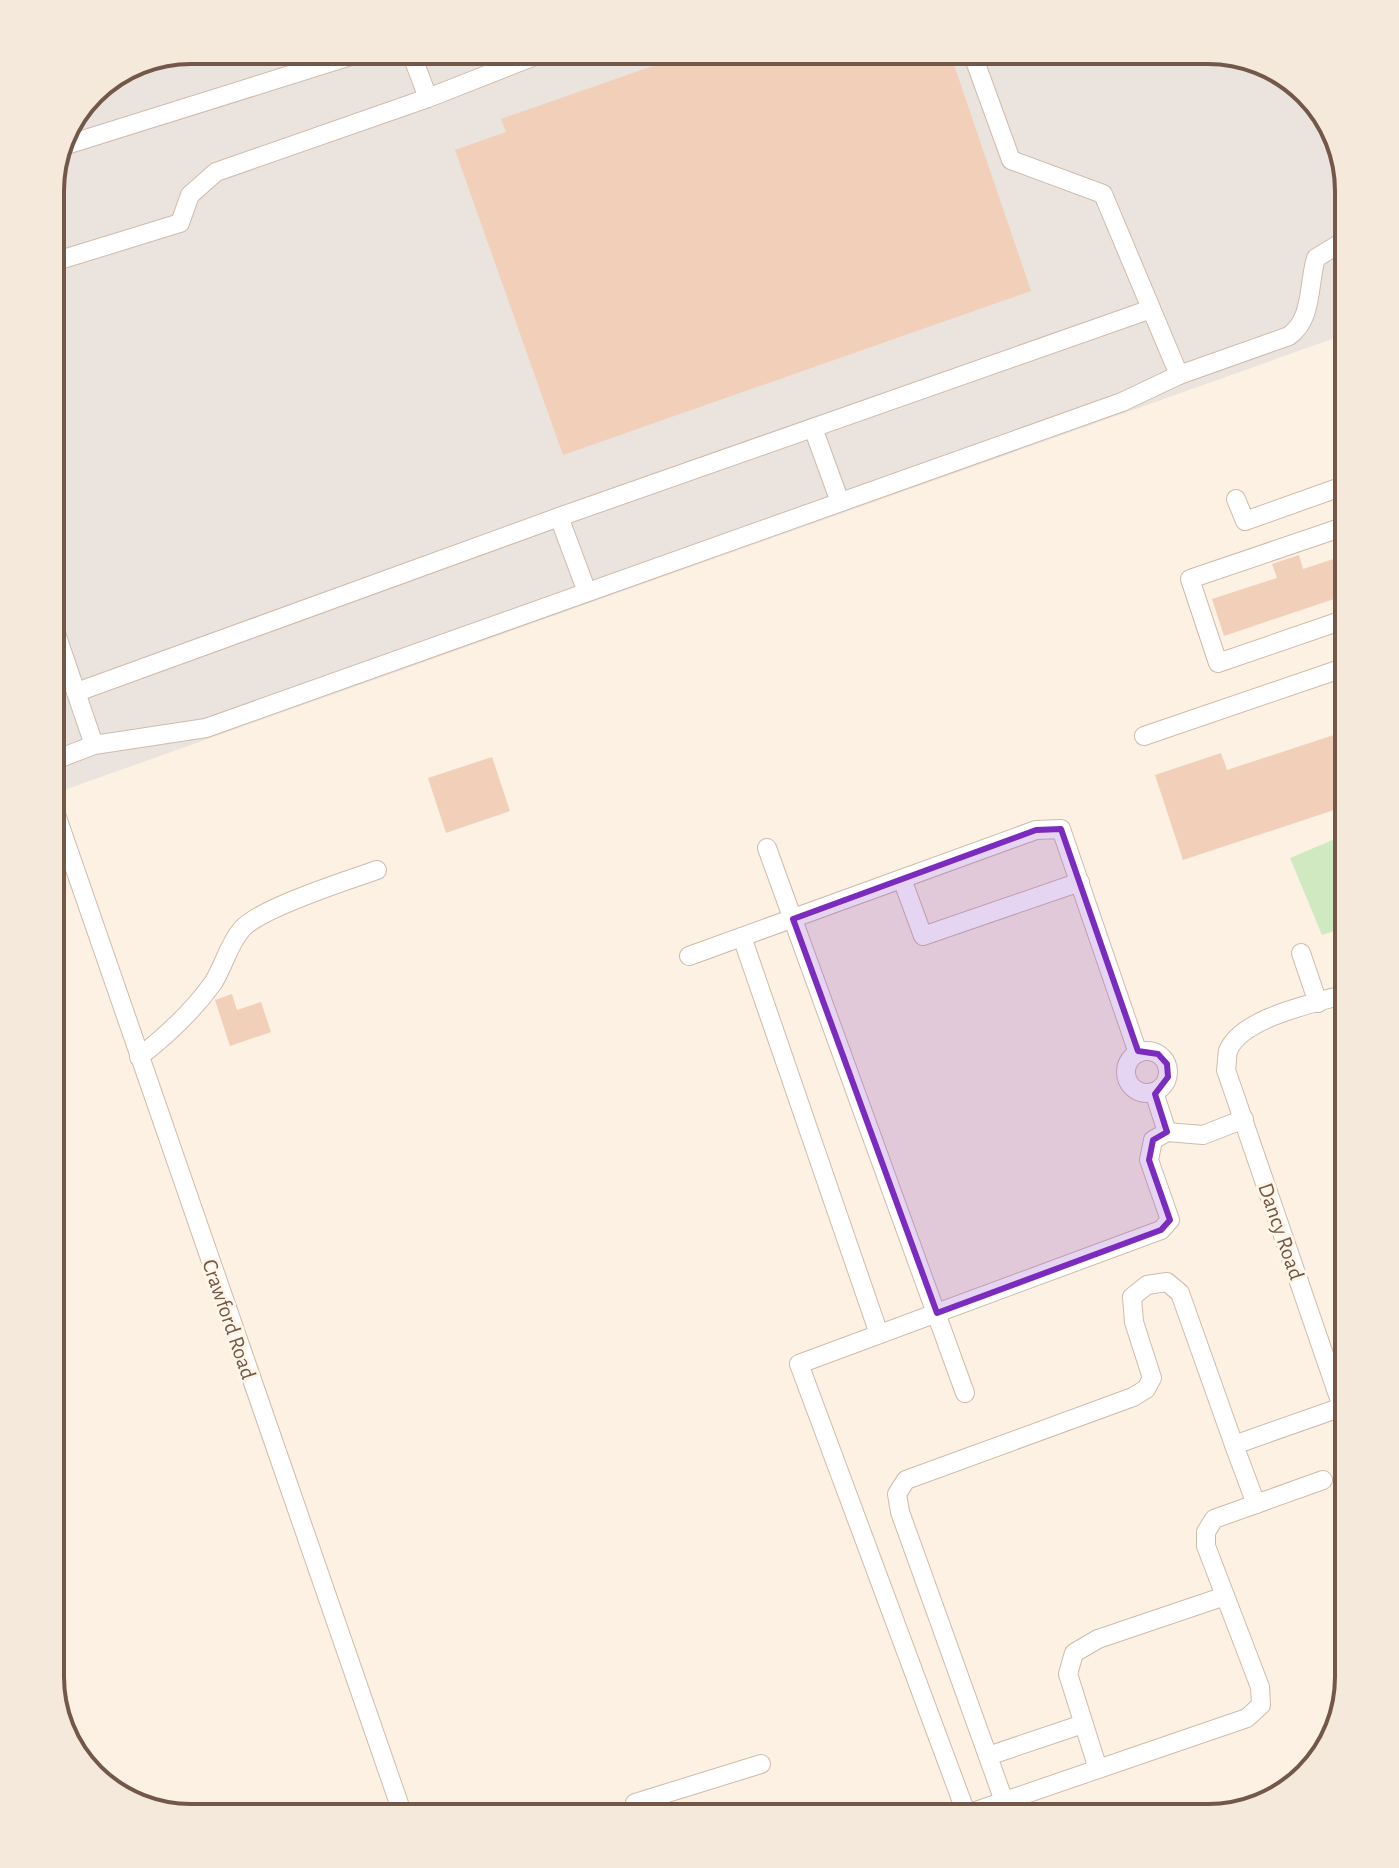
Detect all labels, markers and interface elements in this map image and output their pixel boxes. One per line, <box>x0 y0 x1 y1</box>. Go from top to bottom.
street label: Dancy Road <box>1254 1180 1308 1283</box>
street label: Crawford Road <box>198 1257 260 1382</box>

